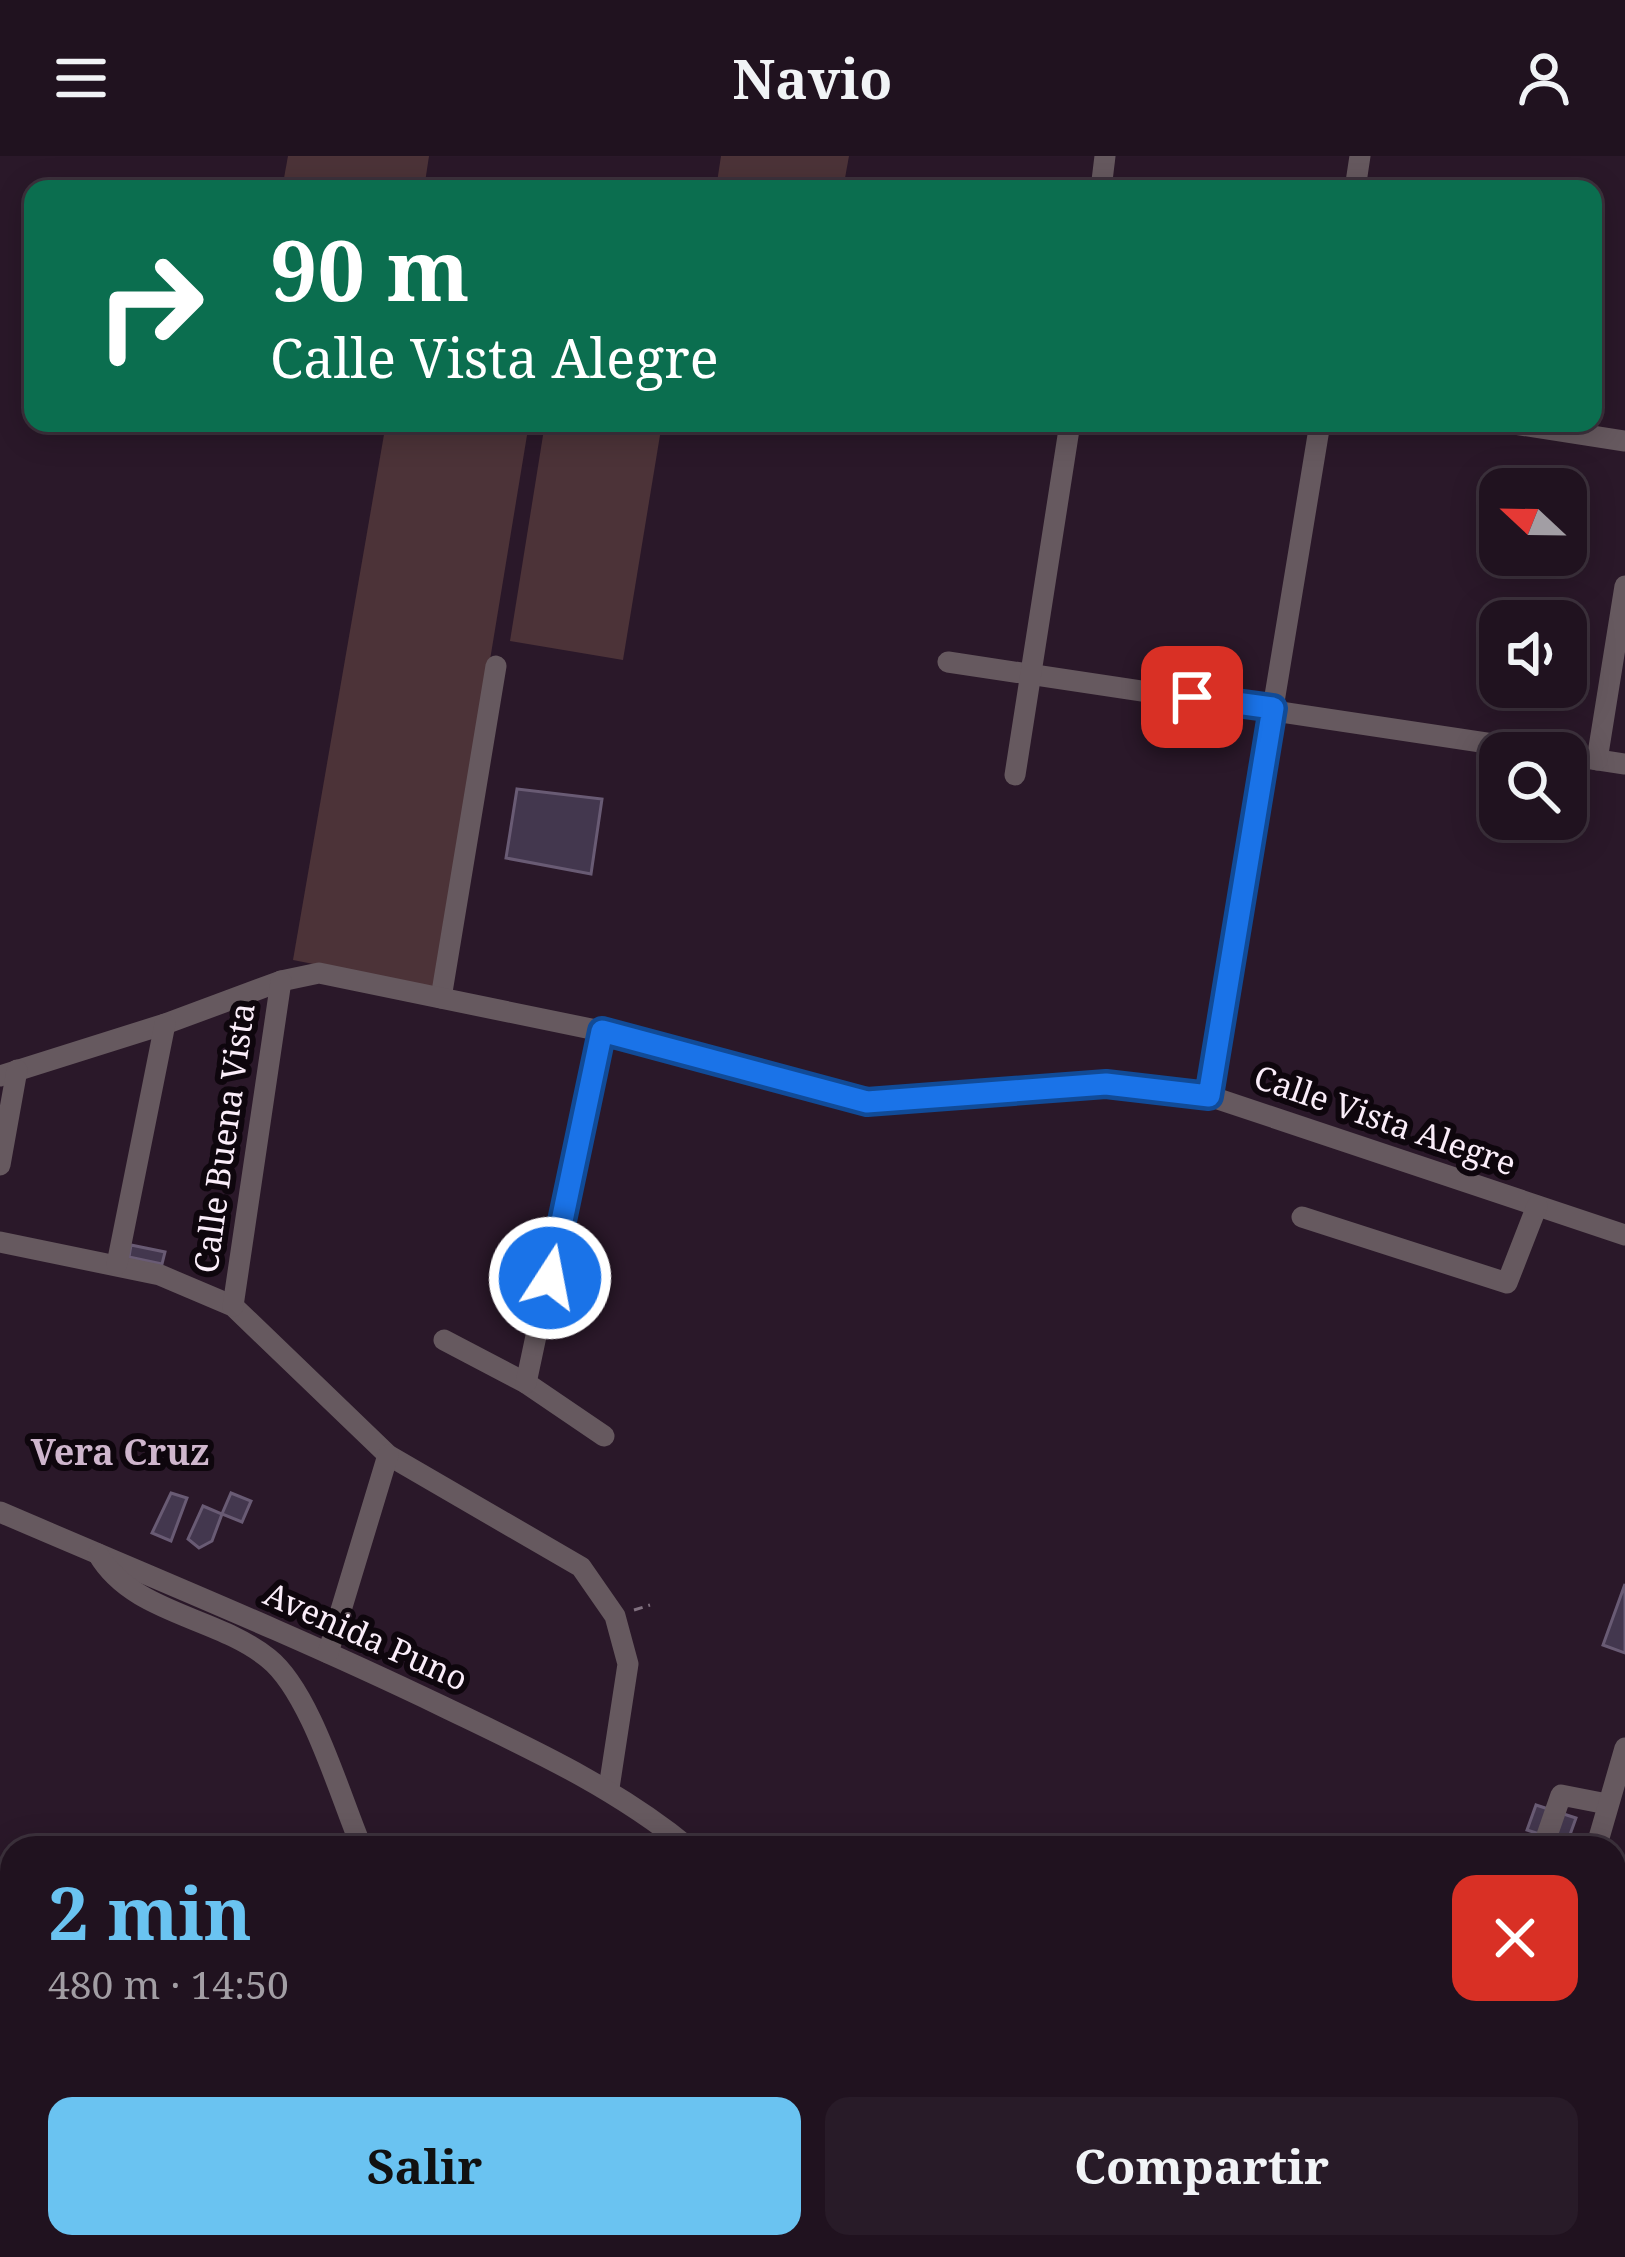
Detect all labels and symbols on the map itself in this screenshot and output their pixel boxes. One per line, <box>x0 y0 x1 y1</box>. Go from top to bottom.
north arrow <box>1479 468 1587 576</box>
pin <box>1141 646 1243 748</box>
street label: Calle Buena Vista <box>182 1000 265 1276</box>
street label: Calle Vista Alegre <box>1248 1054 1522 1185</box>
position arrow <box>487 1215 613 1341</box>
district label: Vera Cruz <box>31 1427 209 1476</box>
street label: Avenida Puno <box>257 1571 475 1701</box>

